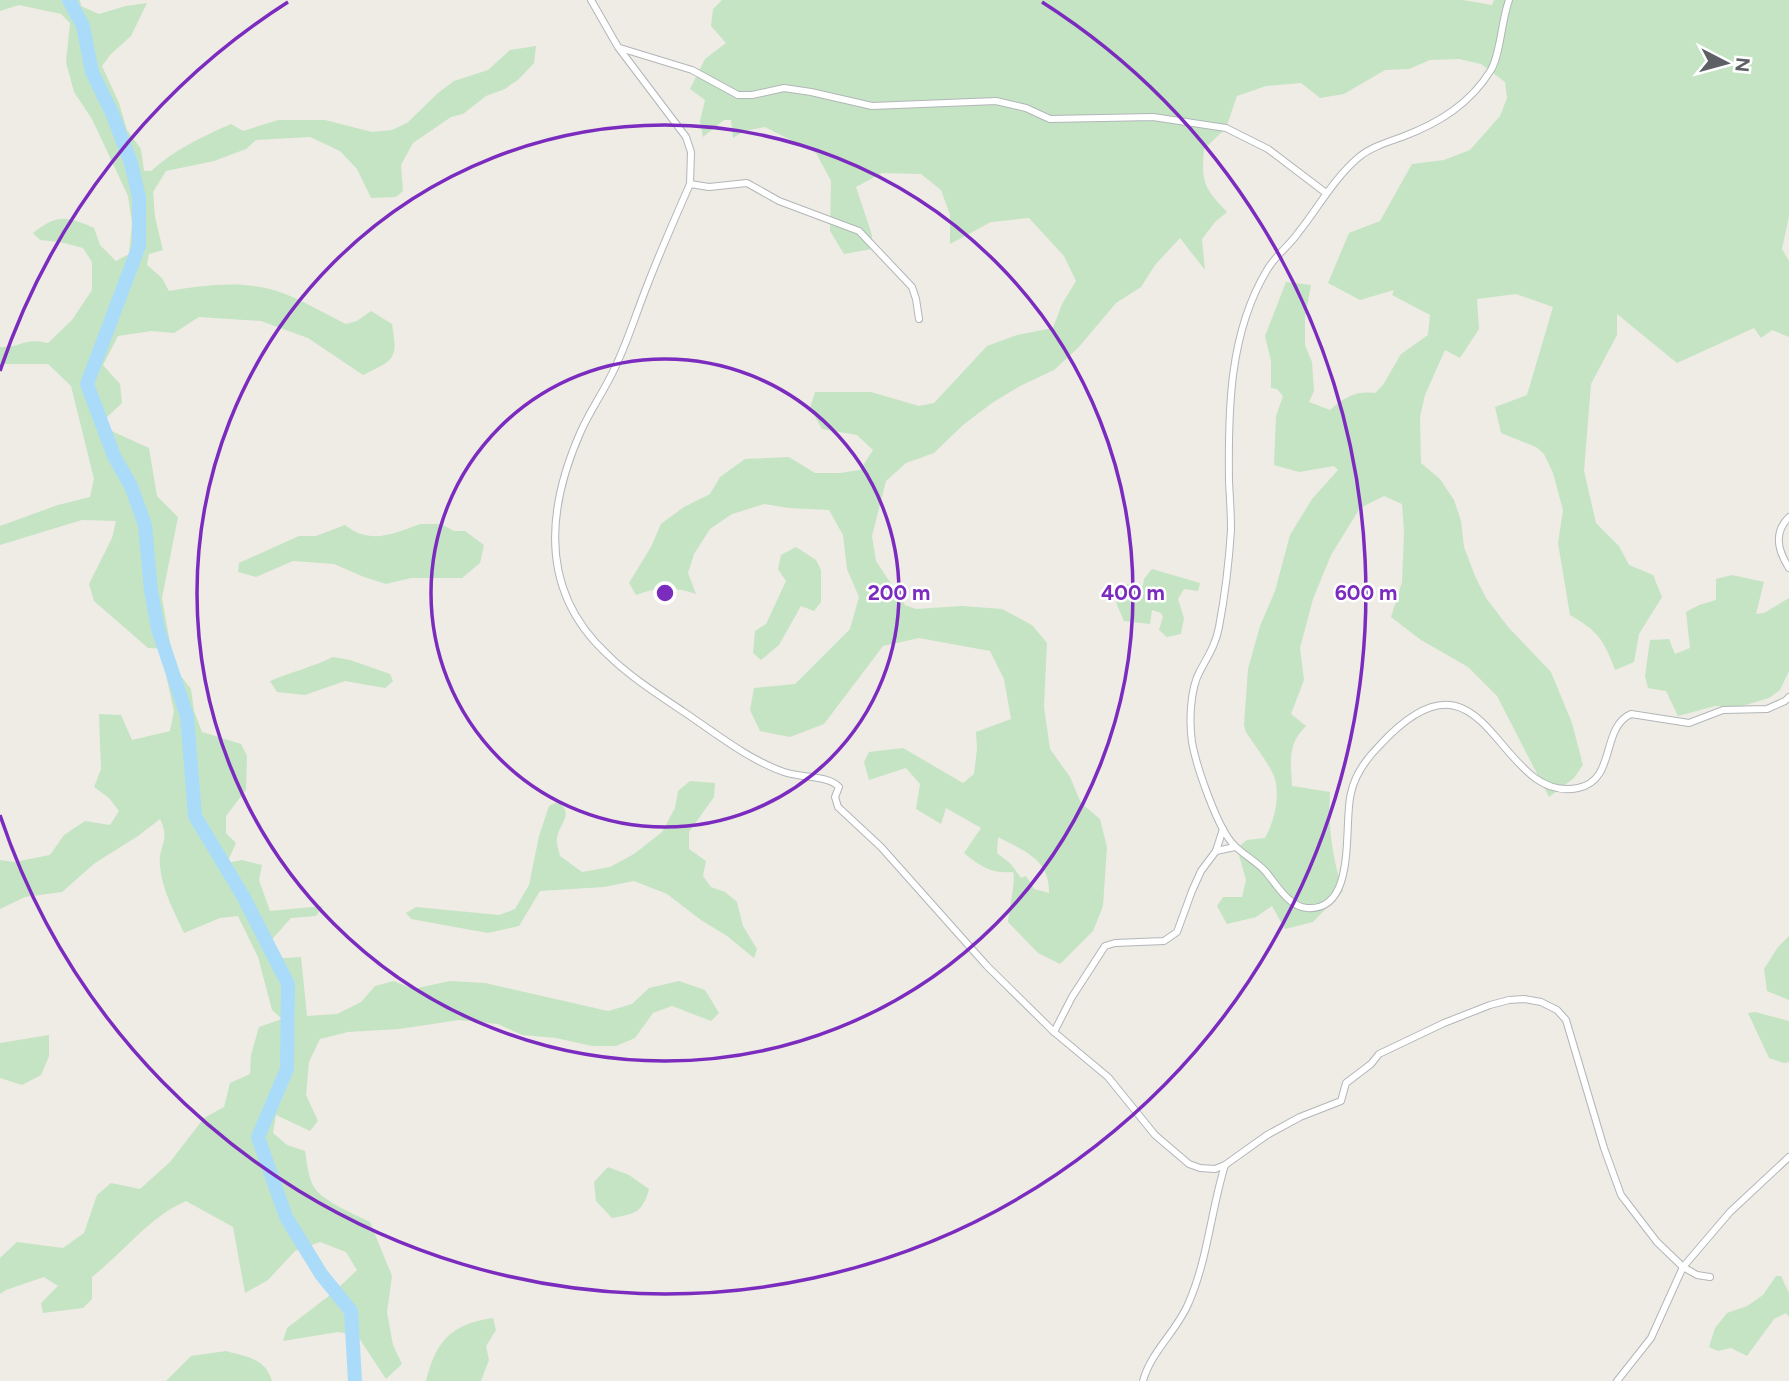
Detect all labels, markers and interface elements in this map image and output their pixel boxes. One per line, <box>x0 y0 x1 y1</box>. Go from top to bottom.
north arrow <box>1691 28 1761 98</box>
text: N <box>1730 56 1755 73</box>
text: 200 m <box>868 580 930 605</box>
text: 400 m <box>1101 580 1165 605</box>
text: 600 m <box>1335 580 1397 605</box>
centre of rings <box>653 581 677 605</box>

